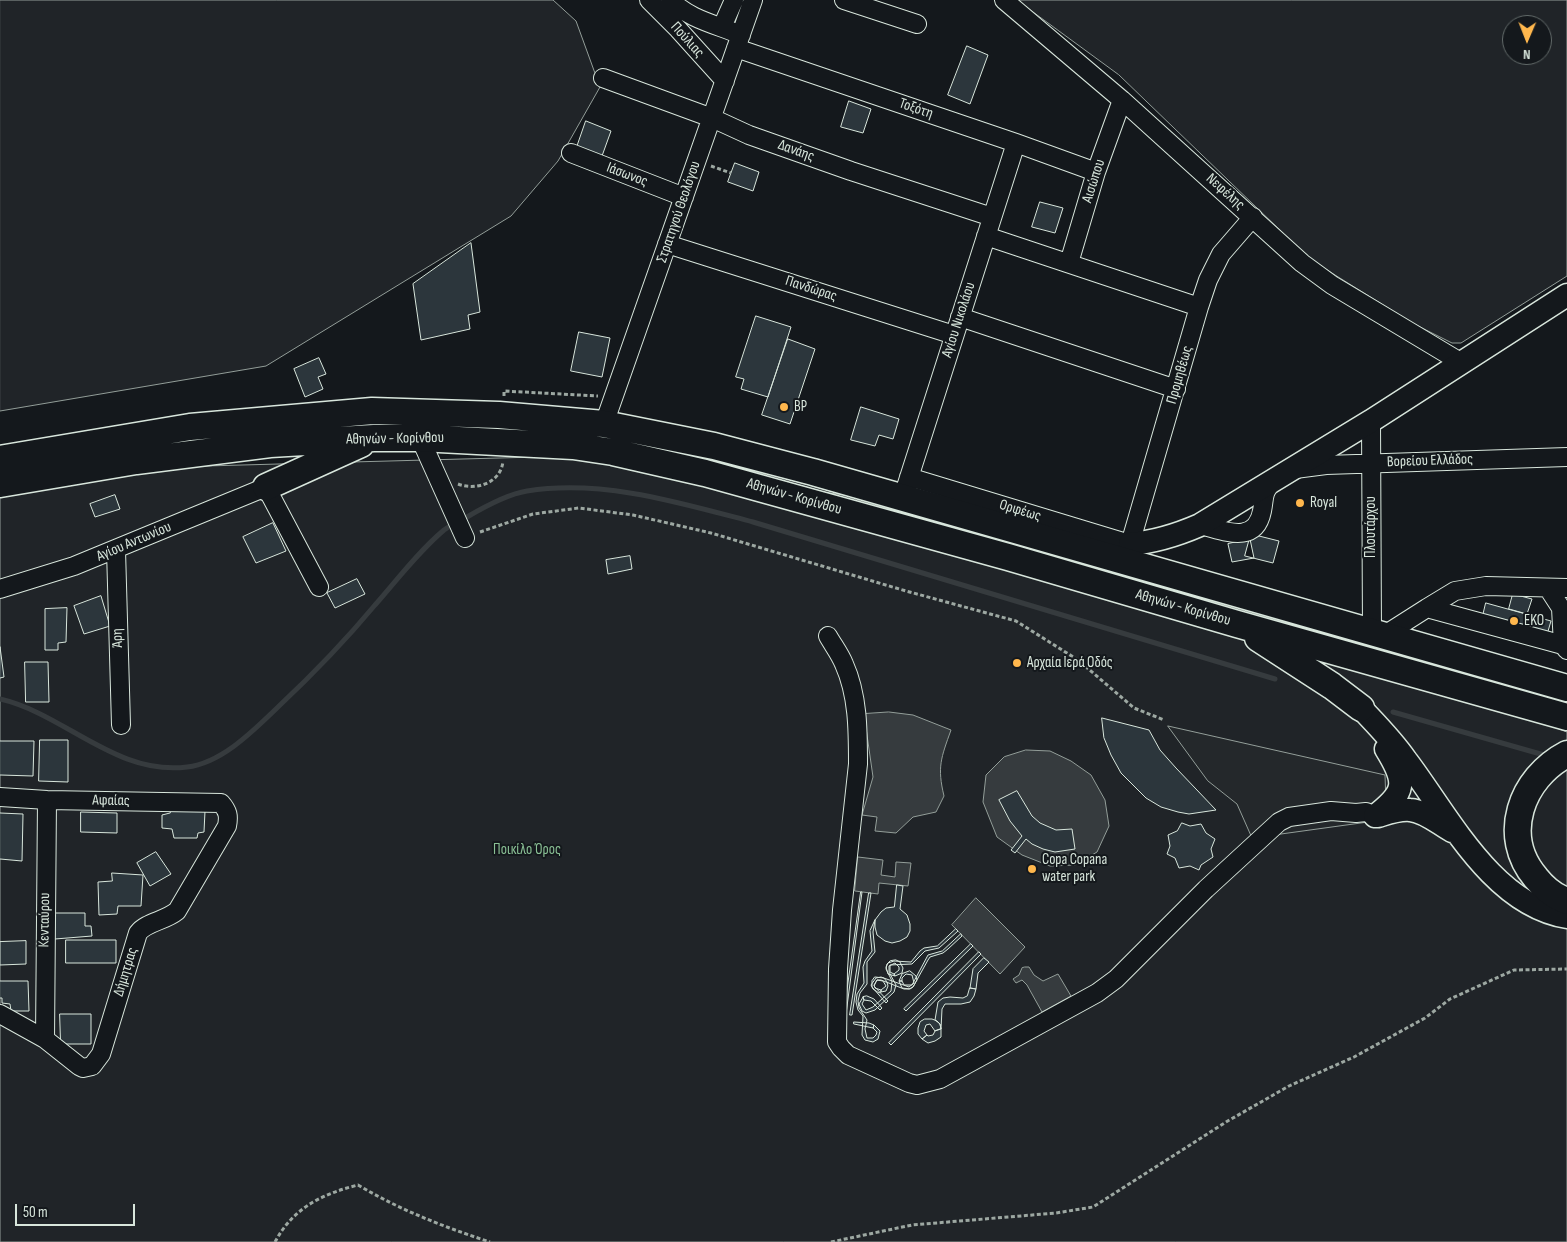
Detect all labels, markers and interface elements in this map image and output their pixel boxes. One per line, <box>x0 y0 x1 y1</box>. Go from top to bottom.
north arrow <box>1502 15 1552 65</box>
street label: Πούλιας <box>666 18 708 62</box>
text: N <box>1523 46 1531 63</box>
street label: Τοξότη <box>897 95 935 123</box>
street label: Δανάης <box>775 136 817 166</box>
street label: Αισώπου <box>1079 157 1109 205</box>
street label: Ιάσωνος <box>604 159 650 191</box>
street label: Στρατηγού Θεολόγου <box>653 159 705 265</box>
street label: Νεφέλης <box>1202 170 1248 214</box>
street label: Πανδώρας <box>783 272 839 306</box>
street label: Αγίου Νικολάου <box>938 280 980 360</box>
street label: Προμηθέως <box>1163 344 1197 406</box>
place label: BP <box>794 398 807 416</box>
marker: BP <box>778 401 790 413</box>
street label: Αθηνών - Κορίνθου <box>346 429 444 449</box>
street label: Βορείου Ελλάδος <box>1387 451 1473 471</box>
street label: Αθηνών - Κορίνθου <box>744 475 844 519</box>
place label: Royal <box>1310 494 1337 512</box>
street label: Ορφέως <box>997 496 1043 526</box>
street label: Πλουτάρχου <box>1362 496 1380 558</box>
marker: Royal <box>1294 497 1306 509</box>
street label: Αγίου Αντωνίου <box>94 518 174 566</box>
street label: Αθηνών - Κορίνθου <box>1133 586 1233 630</box>
place label: EKO <box>1524 612 1544 630</box>
marker: EKO <box>1508 615 1520 627</box>
street label: Άρη <box>109 628 127 648</box>
place label: Αρχαία Ιερά Οδός <box>1027 654 1113 672</box>
marker: Αρχαία Ιερά Οδός <box>1011 657 1023 669</box>
street label: Αφαίας <box>92 792 130 810</box>
park label: Ποικίλο Όρος <box>493 841 561 859</box>
place label: Copa Copana water park <box>1042 851 1107 886</box>
marker: Copa Copana water park <box>1026 863 1038 875</box>
street label: Κενταύρου <box>36 892 54 948</box>
street label: Δήμητρας <box>110 945 142 999</box>
scale bar <box>18 1194 138 1226</box>
text: 50 m <box>23 1203 48 1222</box>

